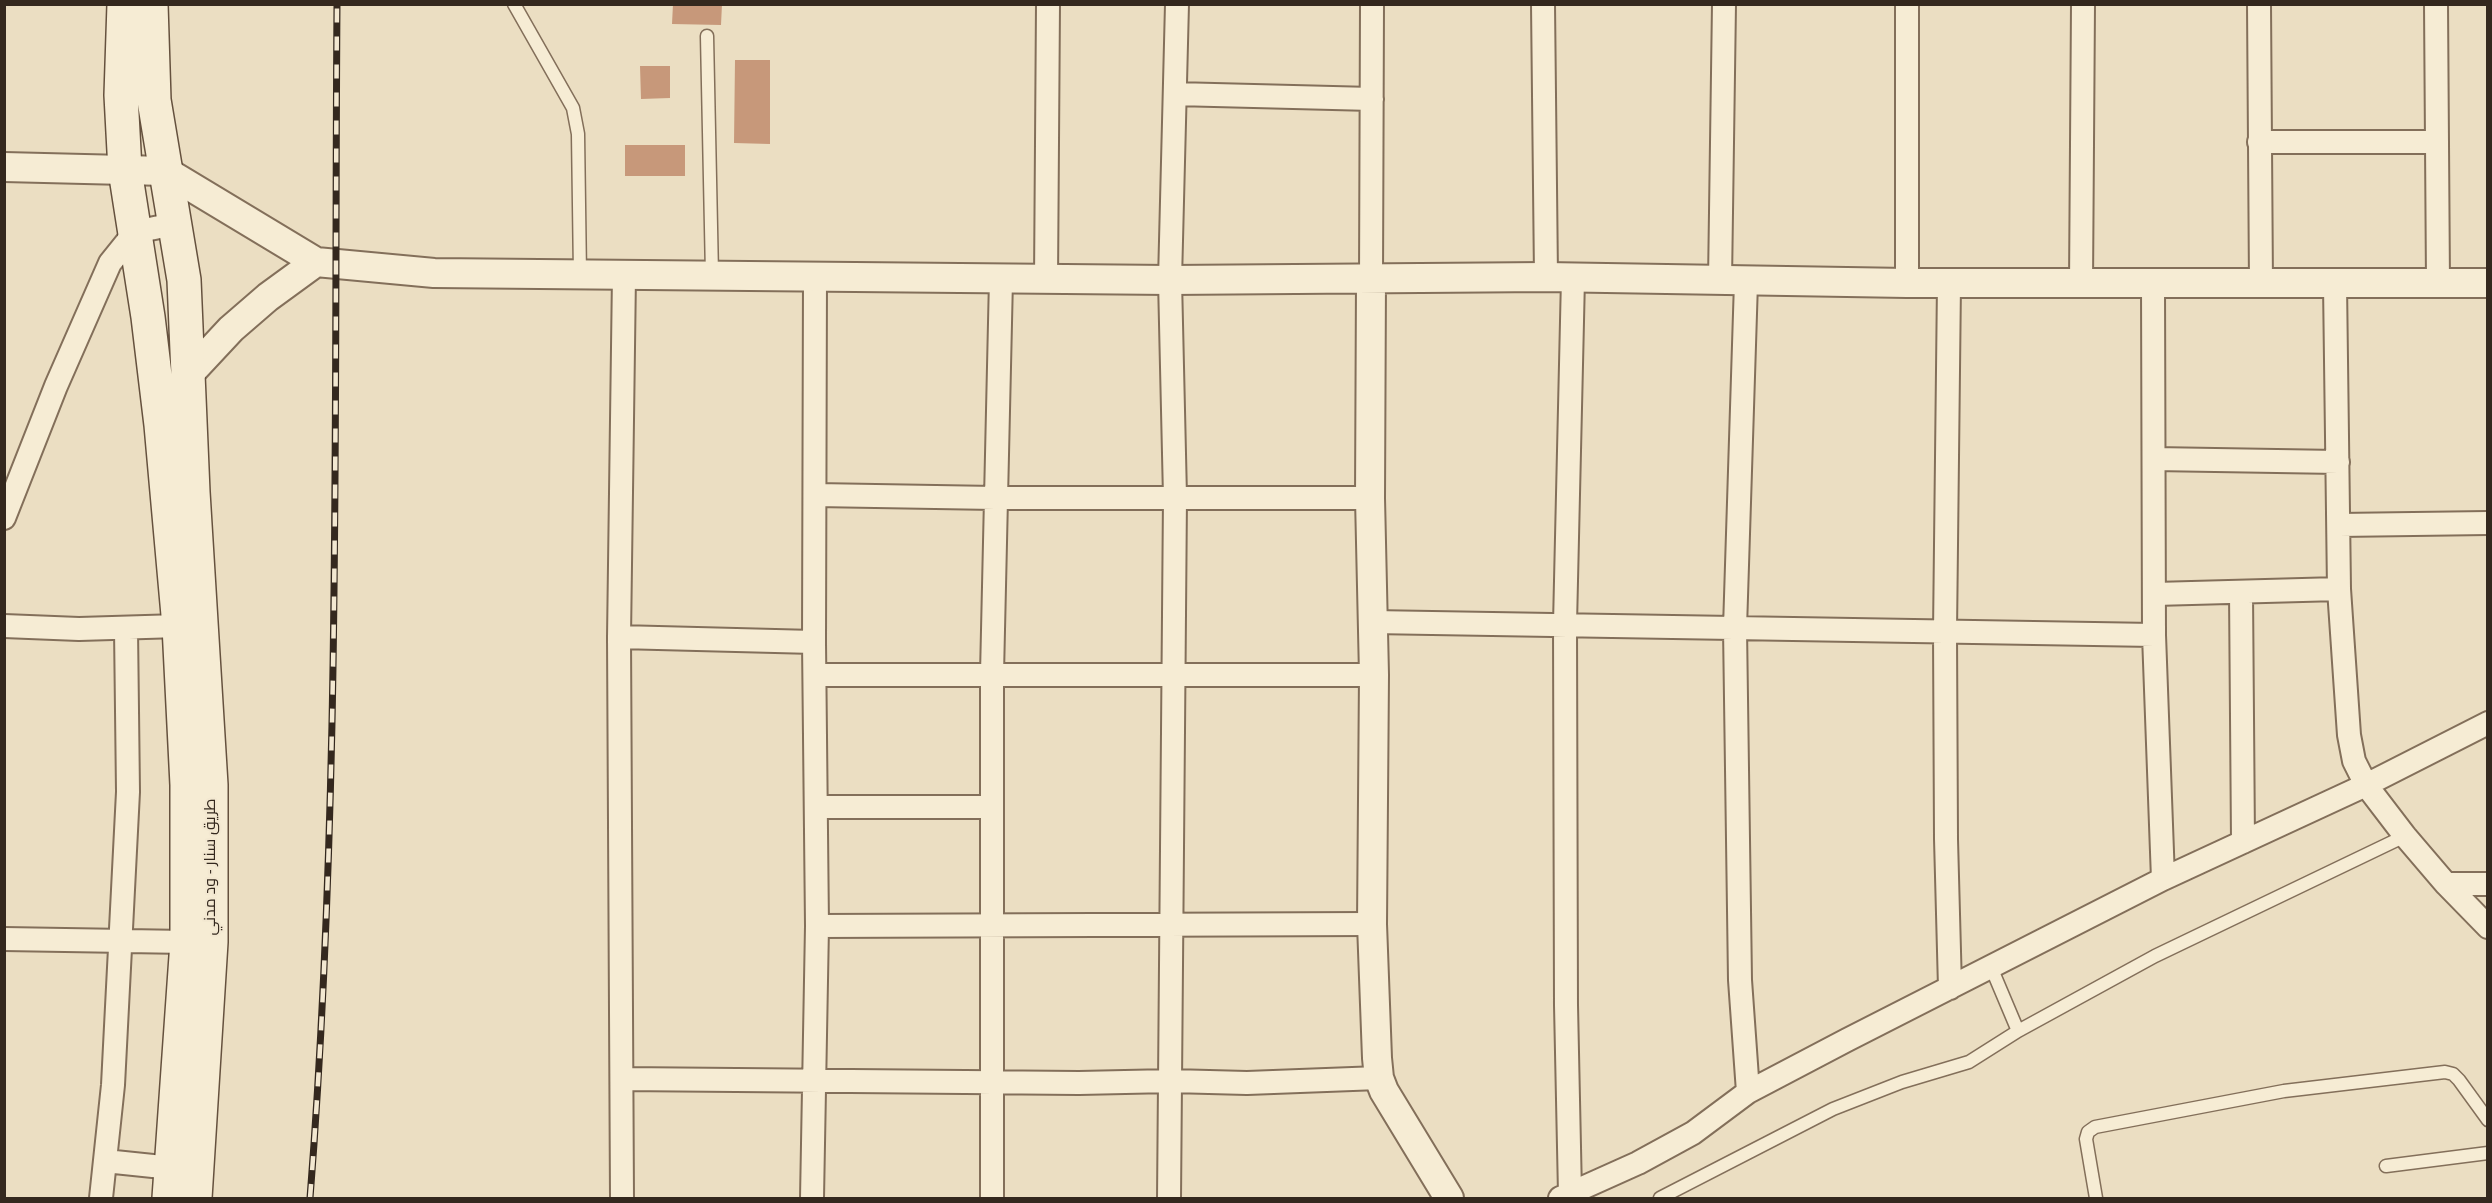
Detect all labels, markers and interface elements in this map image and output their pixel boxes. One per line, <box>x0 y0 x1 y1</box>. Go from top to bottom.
street label: طريق سنار - ود مدني <box>201 798 221 936</box>

